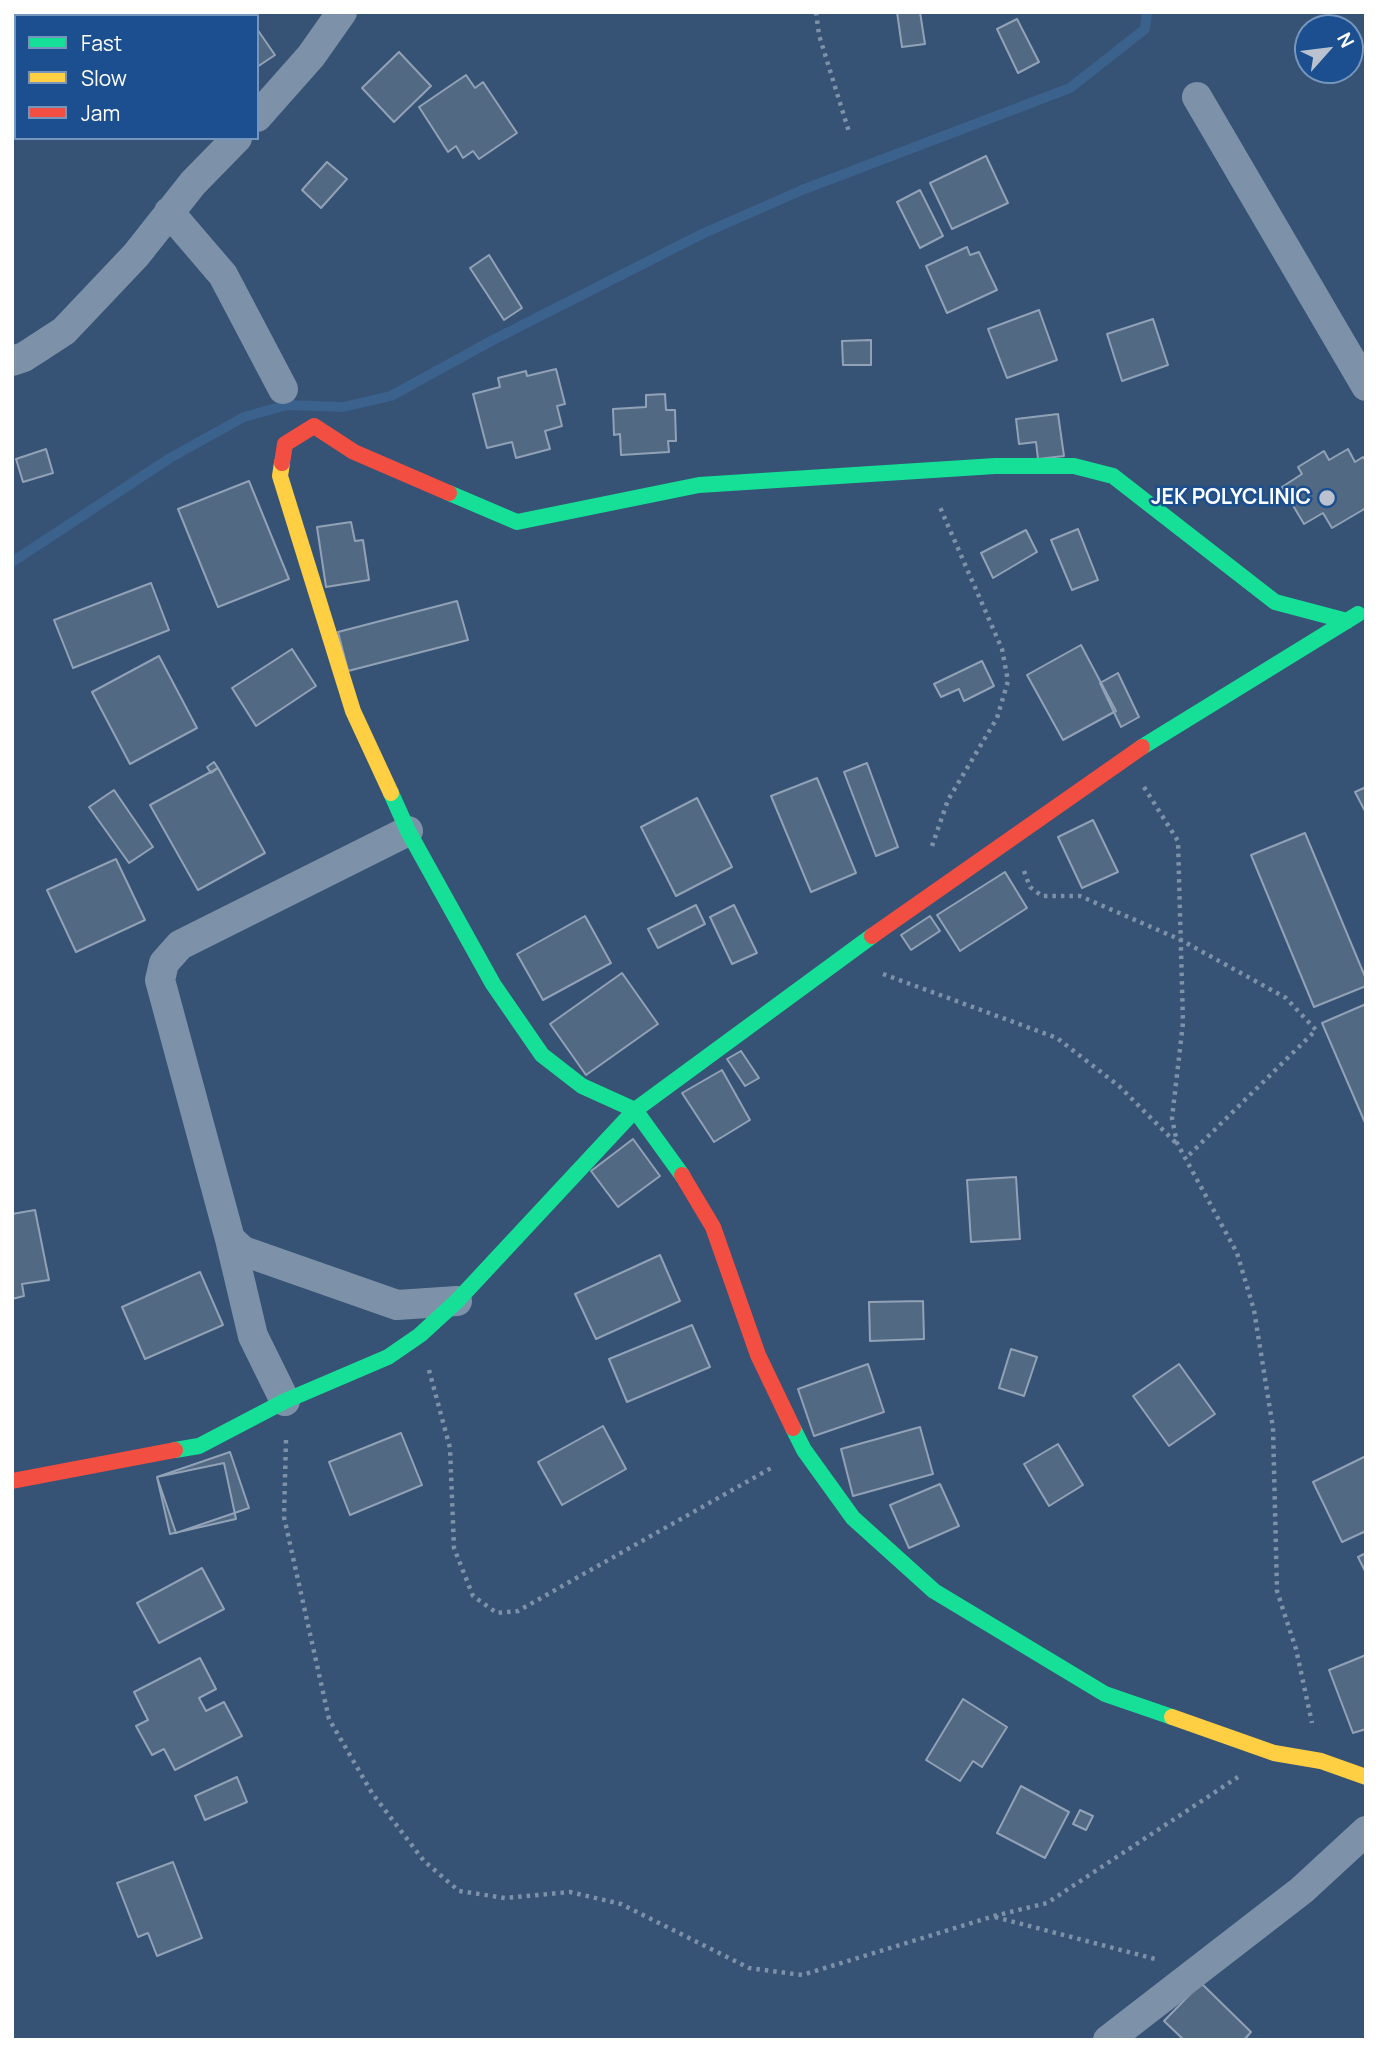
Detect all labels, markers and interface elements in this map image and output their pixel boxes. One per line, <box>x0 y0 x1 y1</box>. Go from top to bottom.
legend <box>14 14 259 140</box>
north arrow <box>1294 14 1364 84</box>
text: N <box>1331 28 1360 52</box>
text: Fast <box>81 29 122 57</box>
text: Slow <box>81 64 127 92</box>
text: Jam <box>81 99 120 127</box>
place label: JEK POLYCLINIC <box>1151 485 1311 511</box>
marker: JEK POLYCLINIC <box>1317 488 1337 508</box>

